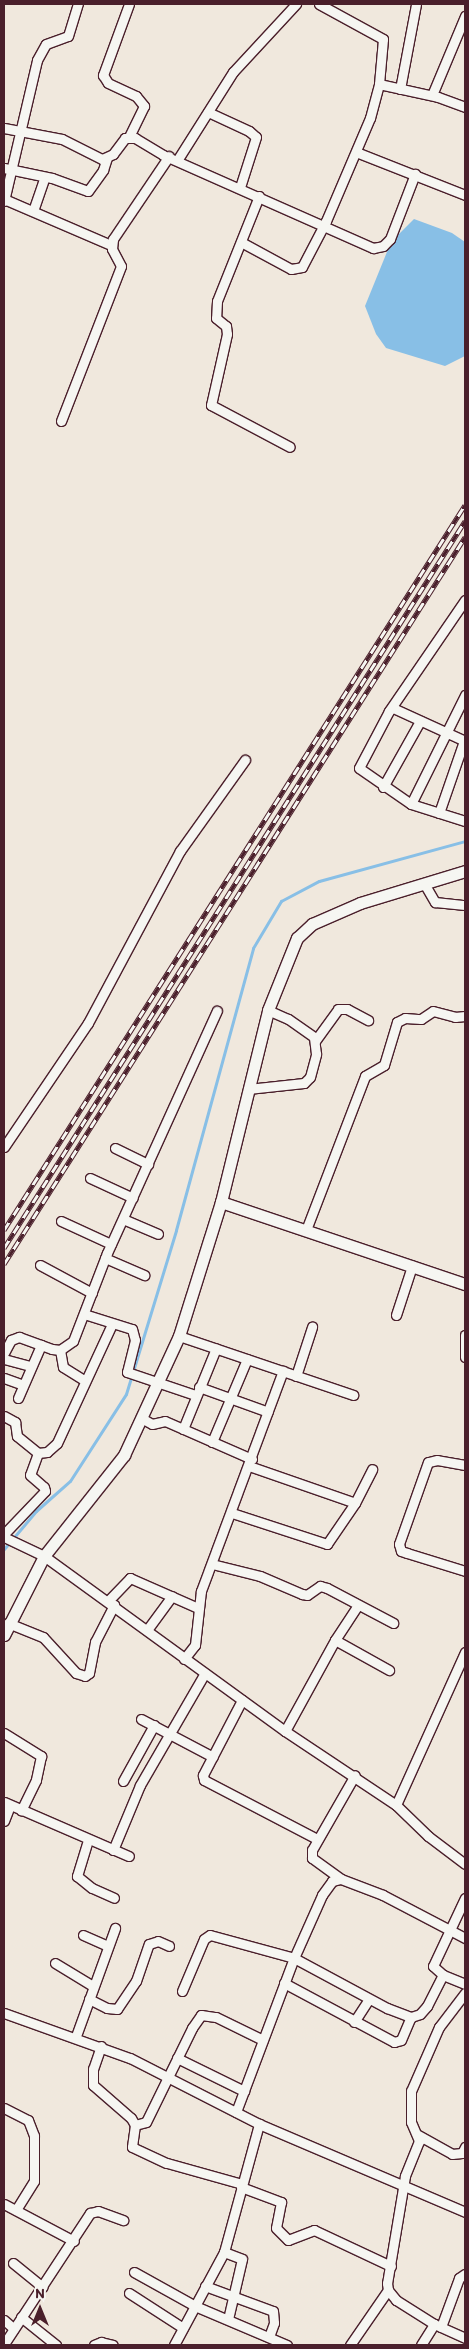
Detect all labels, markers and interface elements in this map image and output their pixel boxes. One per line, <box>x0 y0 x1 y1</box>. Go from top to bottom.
north arrow <box>15 2284 65 2334</box>
text: N <box>35 2285 45 2302</box>

